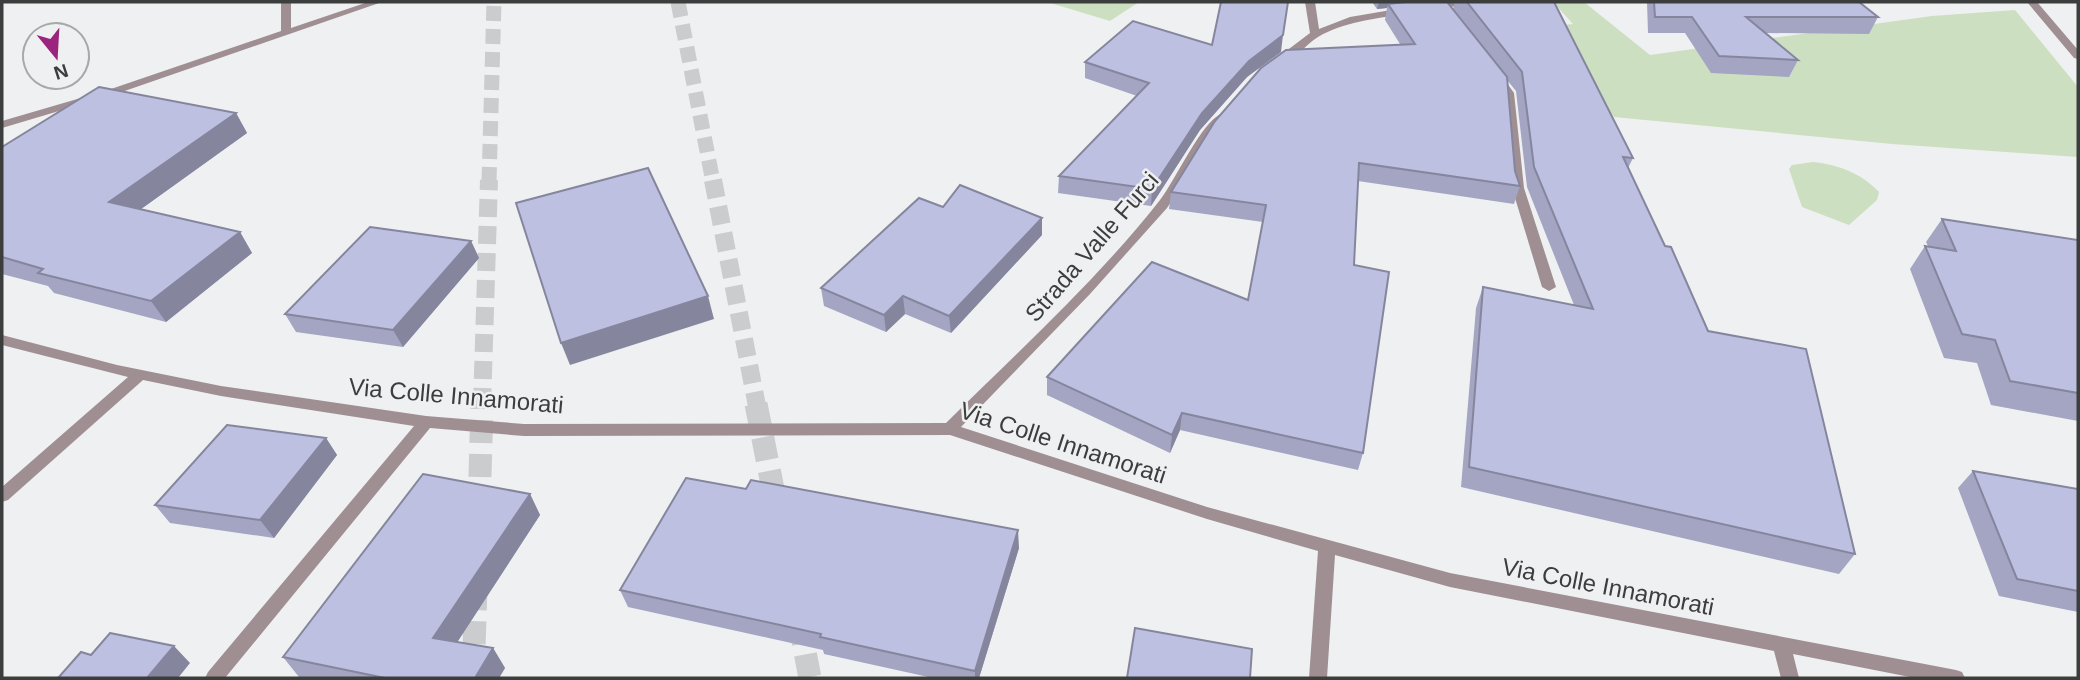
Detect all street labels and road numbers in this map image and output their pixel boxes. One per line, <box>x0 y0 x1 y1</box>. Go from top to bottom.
street label: Strada Valle Furci <box>1019 167 1164 327</box>
street label: Via Colle Innamorati <box>347 373 565 418</box>
street label: Via Colle Innamorati <box>956 396 1170 489</box>
street label: Via Colle Innamorati <box>1500 553 1717 620</box>

